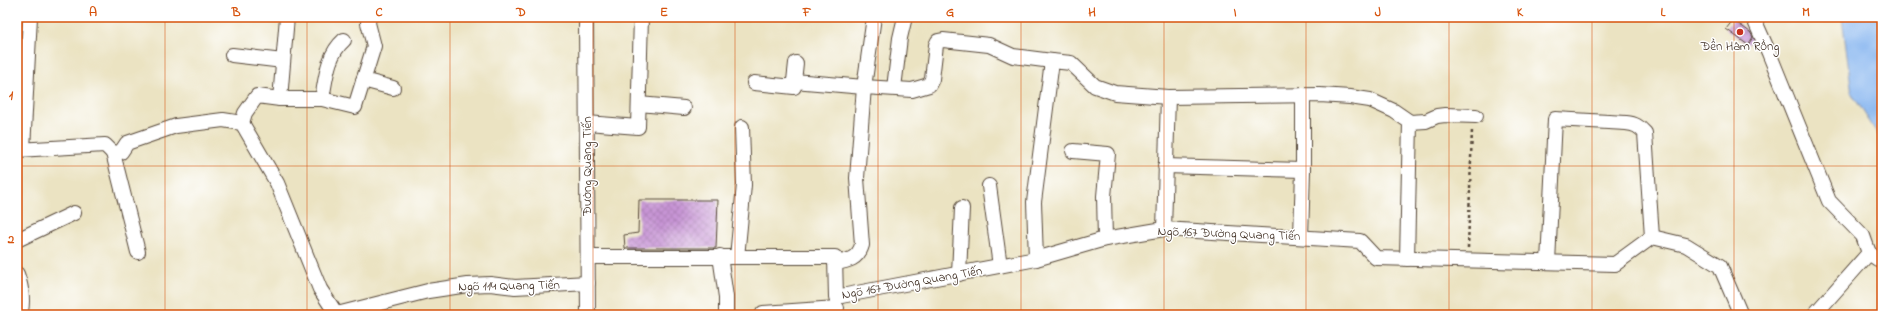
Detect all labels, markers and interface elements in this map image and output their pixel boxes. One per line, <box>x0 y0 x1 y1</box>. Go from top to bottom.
text: A <box>89 3 97 22</box>
text: B <box>231 3 241 22</box>
text: C <box>375 3 383 22</box>
text: D <box>515 3 526 22</box>
text: E <box>660 3 668 22</box>
text: F <box>802 3 812 22</box>
text: G <box>946 3 954 22</box>
text: H <box>1088 3 1096 22</box>
text: I <box>1233 3 1237 22</box>
text: J <box>1375 3 1381 22</box>
text: K <box>1517 3 1524 22</box>
text: L <box>1661 3 1667 22</box>
text: M <box>1802 3 1810 22</box>
marker: Đền Hàm Rồng <box>1735 27 1745 37</box>
place label: Đền Hàm Rồng <box>1700 37 1780 57</box>
text: 1 <box>9 86 14 105</box>
street label: Đường Quang Tiến <box>578 116 598 217</box>
street label: Ngõ 167 Đường Quang Tiến <box>1157 222 1301 247</box>
text: 2 <box>7 230 15 249</box>
street label: Ngõ 167 Đường Quang Tiến <box>840 261 984 306</box>
street label: Ngõ 114 Quang Tiến <box>458 276 560 297</box>

